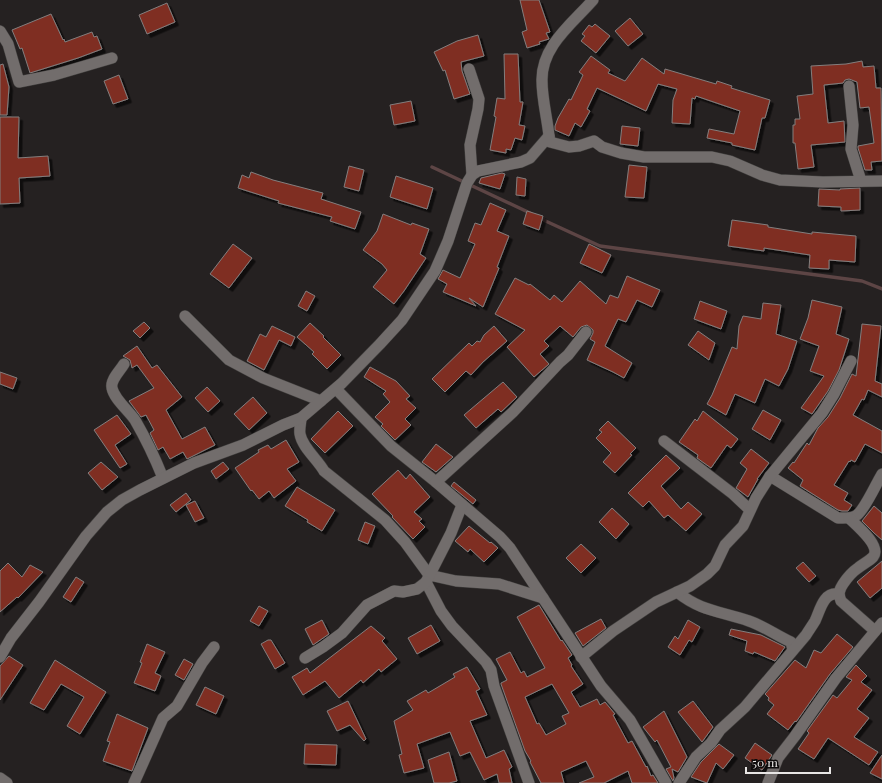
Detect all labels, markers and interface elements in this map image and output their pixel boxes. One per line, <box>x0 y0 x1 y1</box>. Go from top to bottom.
scale bar <box>746 749 830 775</box>
text: 50 m <box>752 754 778 770</box>

